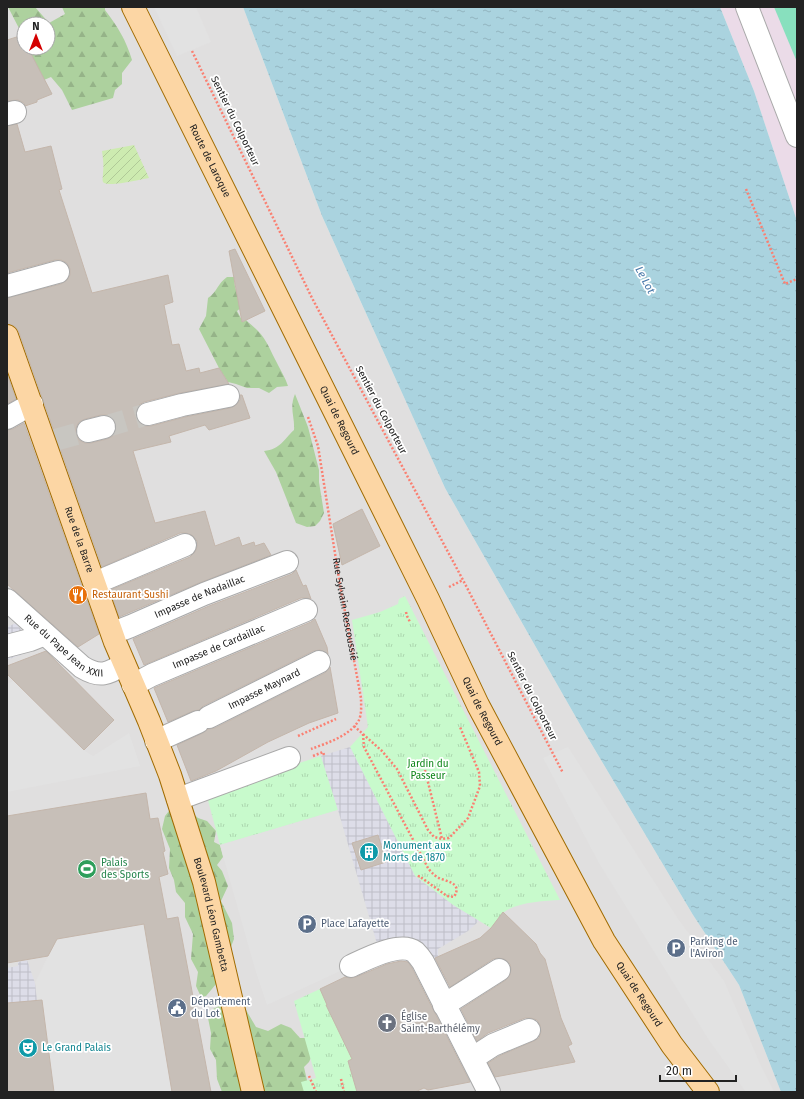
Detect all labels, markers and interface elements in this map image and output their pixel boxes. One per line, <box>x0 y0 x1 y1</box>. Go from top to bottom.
north arrow <box>16 16 56 56</box>
text: N <box>32 20 40 33</box>
street label: Sentier du Colporteur <box>208 74 262 168</box>
street label: Route de Laroque <box>186 122 233 200</box>
water label: Le Lot <box>632 264 658 296</box>
street label: Sentier du Colporteur <box>353 364 409 456</box>
street label: Quai de Regourd <box>317 384 361 457</box>
street label: Rue de la Barre <box>62 505 96 574</box>
street label: Rue Sylvain Rescoussié <box>330 557 360 662</box>
street label: Impasse de Nadaillac <box>153 573 247 621</box>
restaurant icon: Restaurant Sushi <box>67 584 89 606</box>
place label: Restaurant Sushi <box>92 589 169 601</box>
street label: Rue du Pape Jean XXII <box>22 612 104 680</box>
street label: Impasse de Cardaillac <box>171 622 267 672</box>
street label: Sentier du Colporteur <box>504 650 560 743</box>
street label: Impasse Maynard <box>226 666 302 712</box>
street label: Quai de Regourd <box>460 675 505 748</box>
park label: Jardin du Passeur <box>407 758 449 782</box>
place label: Monument aux Morts de 1870 <box>383 840 451 864</box>
building icon: Monument aux Morts de 1870 <box>358 841 380 863</box>
street label: Boulevard Léon Gambetta <box>191 856 231 973</box>
place label: Palais des Sports <box>101 857 149 881</box>
sports icon: Palais des Sports <box>76 858 98 880</box>
parking icon: Place Lafayette <box>296 913 318 935</box>
place label: Place Lafayette <box>321 918 389 930</box>
place label: Parking de l'Aviron <box>690 936 738 960</box>
parking icon: Parking de l'Aviron <box>665 937 687 959</box>
street label: Quai de Regourd <box>613 960 665 1029</box>
place label: Département du Lot <box>191 996 251 1020</box>
public building icon: Département du Lot <box>166 997 188 1019</box>
place label: Église Saint-Barthélémy <box>401 1009 480 1035</box>
church icon: Église Saint-Barthélémy <box>376 1012 398 1034</box>
theatre icon: Le Grand Palais <box>17 1037 39 1059</box>
place label: Le Grand Palais <box>42 1042 111 1054</box>
scale bar <box>660 1057 736 1083</box>
text: 20 m <box>666 1064 692 1078</box>

